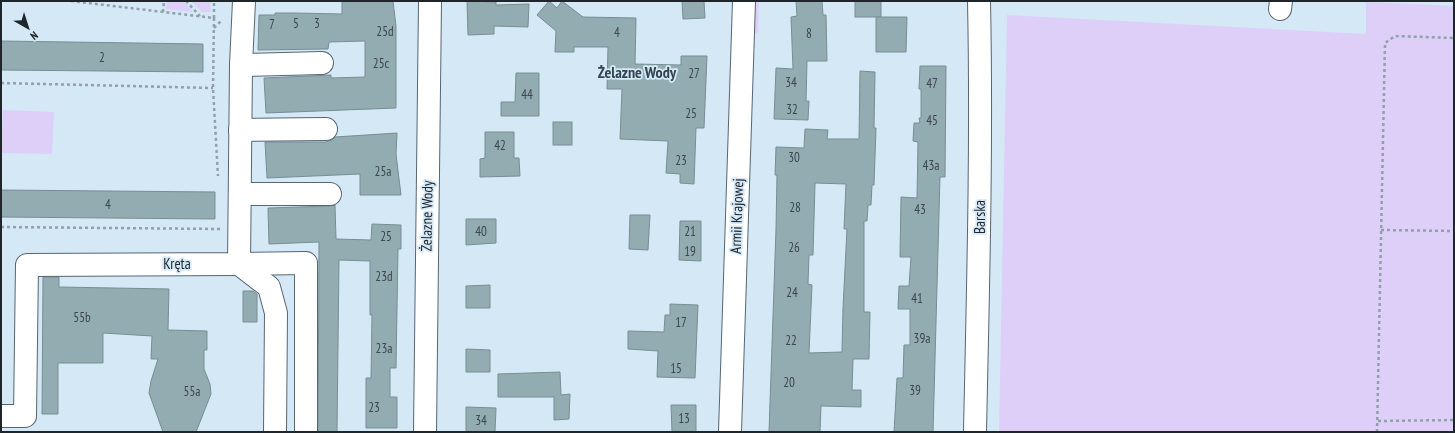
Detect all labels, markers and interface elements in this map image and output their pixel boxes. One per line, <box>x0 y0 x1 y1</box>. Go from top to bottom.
north arrow <box>8 8 48 48</box>
house number: 5 <box>293 15 299 32</box>
house number: 3 <box>314 15 320 32</box>
house number: 7 <box>269 16 275 33</box>
house number: 25d <box>376 23 394 40</box>
house number: 4 <box>614 24 620 41</box>
house number: 8 <box>806 25 812 42</box>
text: N <box>28 28 41 43</box>
house number: 2 <box>99 49 105 66</box>
house number: 25c <box>373 55 390 72</box>
district label: Żelazne Wody <box>598 62 677 82</box>
house number: 27 <box>688 65 700 82</box>
house number: 34 <box>785 74 797 91</box>
house number: 47 <box>926 75 938 92</box>
house number: 44 <box>521 86 533 103</box>
house number: 32 <box>786 101 798 118</box>
house number: 25 <box>685 105 697 122</box>
house number: 45 <box>926 112 938 129</box>
house number: 42 <box>494 137 506 154</box>
house number: 30 <box>788 149 800 166</box>
house number: 23 <box>675 152 687 169</box>
house number: 43a <box>923 157 939 174</box>
house number: 25a <box>375 163 391 180</box>
street label: Armii Krajowej <box>726 178 747 254</box>
street label: Żelazne Wody <box>416 180 437 252</box>
house number: 4 <box>105 196 111 213</box>
house number: 28 <box>789 199 801 216</box>
street label: Barska <box>970 200 989 234</box>
house number: 43 <box>914 201 926 218</box>
house number: 40 <box>475 223 487 240</box>
house number: 21 <box>684 223 696 240</box>
house number: 25 <box>380 228 392 245</box>
house number: 26 <box>788 239 800 256</box>
house number: 19 <box>684 243 696 260</box>
street label: Kręta <box>163 254 191 273</box>
house number: 23d <box>375 268 393 285</box>
house number: 24 <box>786 284 798 301</box>
house number: 41 <box>911 290 923 307</box>
house number: 55b <box>73 309 91 326</box>
house number: 17 <box>675 314 687 331</box>
house number: 39a <box>914 330 930 347</box>
house number: 22 <box>785 332 797 349</box>
house number: 23a <box>376 340 392 357</box>
house number: 15 <box>670 360 682 377</box>
house number: 20 <box>783 374 795 391</box>
house number: 39 <box>909 382 921 399</box>
house number: 55a <box>184 383 200 400</box>
house number: 23 <box>368 399 380 416</box>
house number: 13 <box>678 410 690 427</box>
house number: 34 <box>475 412 487 429</box>

